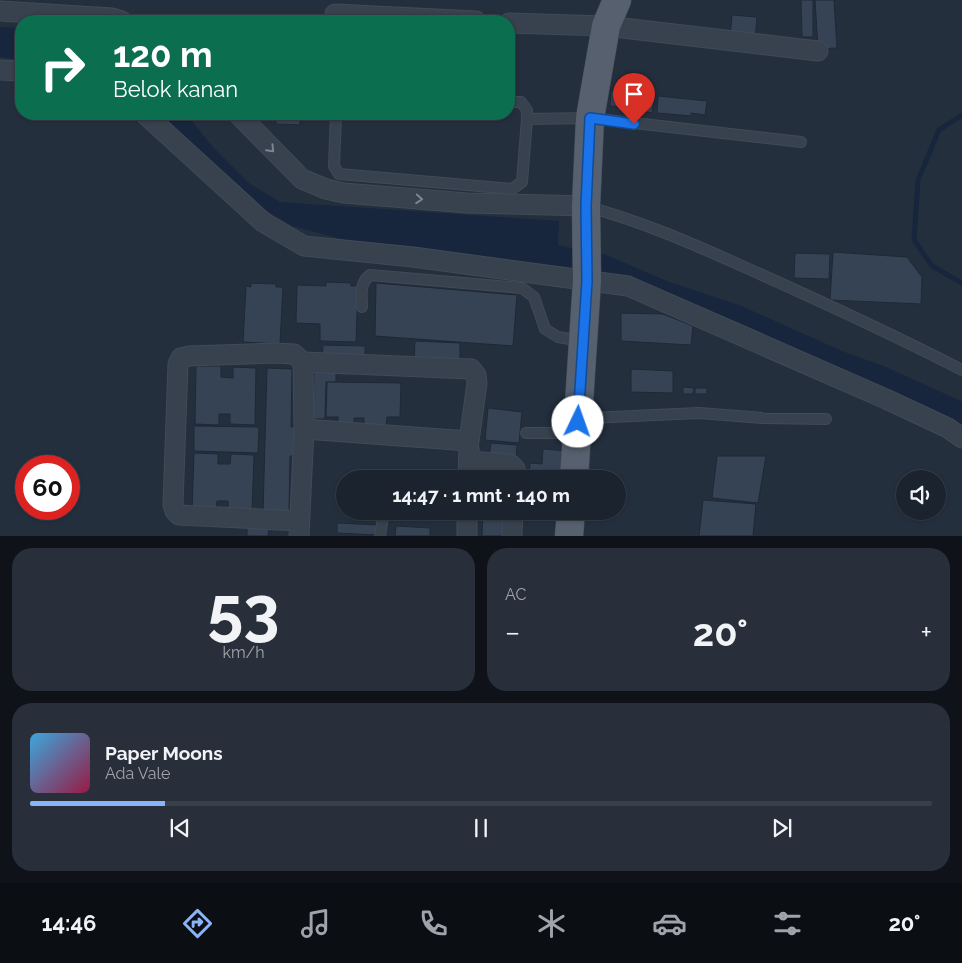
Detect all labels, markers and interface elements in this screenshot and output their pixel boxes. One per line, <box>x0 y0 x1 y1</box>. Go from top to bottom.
text: 120 m <box>113 34 213 75</box>
icon: right <box>30 35 95 100</box>
pin <box>613 73 655 124</box>
text: Belok kanan <box>113 76 238 102</box>
icon: arrive <box>620 80 648 108</box>
one-way arrow <box>265 143 274 152</box>
one-way arrow <box>415 193 423 204</box>
position arrow <box>551 395 603 447</box>
speed limit sign: 60 <box>15 455 80 520</box>
map controls <box>896 470 946 520</box>
button: sound <box>896 470 946 520</box>
text: 14:47 · 1 mnt · 140 m <box>392 484 570 506</box>
text: 53 <box>207 572 280 648</box>
text: AC <box>505 585 526 604</box>
text: 20° <box>693 610 748 655</box>
text: − <box>505 616 520 649</box>
text: + <box>920 616 932 649</box>
text: km/h <box>222 643 265 662</box>
text: Paper Moons <box>105 742 223 764</box>
text: Ada Vale <box>105 764 170 783</box>
icon: previous <box>166 814 194 842</box>
icon: pause <box>467 814 495 842</box>
icon: next <box>768 814 796 842</box>
icon: directions <box>180 906 215 941</box>
icon: music <box>298 906 333 941</box>
icon: phone <box>416 906 451 941</box>
icon: climate <box>534 906 569 941</box>
icon: car <box>652 906 687 941</box>
icon: filters <box>770 906 805 941</box>
text: 14:46 <box>42 910 96 936</box>
text: 20° <box>888 910 920 936</box>

